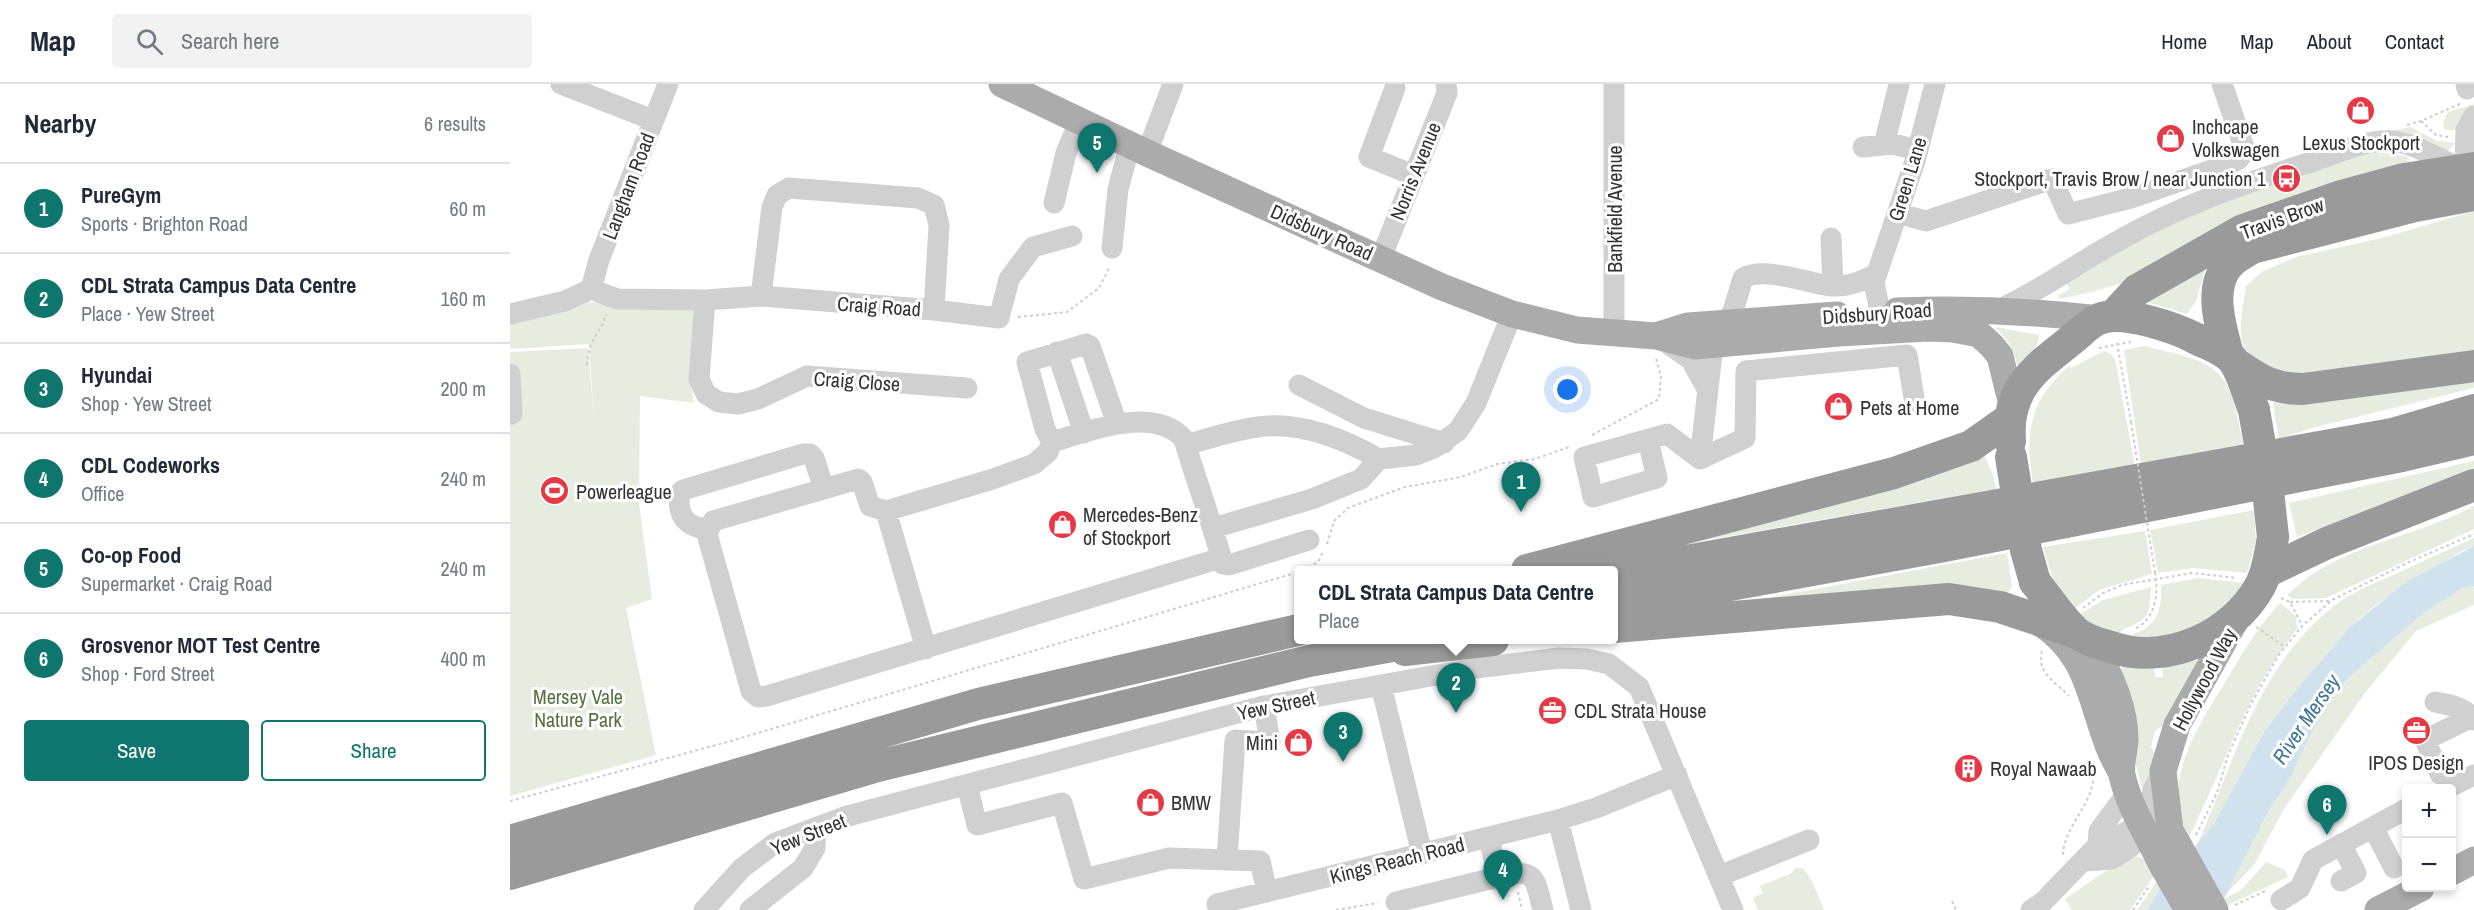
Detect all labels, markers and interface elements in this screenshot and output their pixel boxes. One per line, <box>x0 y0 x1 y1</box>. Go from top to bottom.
search box <box>112 14 532 68</box>
text: Map <box>30 22 76 60</box>
icon: search <box>133 25 166 58</box>
text: Search here <box>181 26 279 56</box>
text: Home <box>2161 27 2207 56</box>
text: Map <box>2240 27 2274 56</box>
text: About <box>2307 27 2352 56</box>
text: Contact <box>2385 27 2444 56</box>
shop icon: Lexus Stockport <box>2345 95 2377 127</box>
text: Nearby <box>24 106 96 141</box>
text: 6 results <box>424 110 486 137</box>
place label: Inchcape Volkswagen <box>2192 113 2280 163</box>
street label: Norris Avenue <box>1383 118 1447 224</box>
shop icon: Inchcape Volkswagen <box>2155 122 2187 154</box>
pin: 5 <box>1078 124 1116 173</box>
street label: Langham Road <box>595 129 661 243</box>
place label: Lexus Stockport <box>2302 129 2420 156</box>
street label: Green Lane <box>1881 134 1933 224</box>
street label: Bankfield Avenue <box>1601 145 1628 273</box>
bus stop icon: Stockport, Travis Brow / near Junction 1 <box>2271 162 2303 194</box>
place label: Stockport, Travis Brow / near Junction 1 <box>1974 165 2266 192</box>
text: PureGym <box>81 180 161 210</box>
street label: Travis Brow <box>2237 190 2328 246</box>
text: 1 <box>39 195 48 222</box>
text: 60 m <box>450 195 486 222</box>
street label: Didsbury Road <box>1267 197 1377 267</box>
text: Sports · Brighton Road <box>81 210 248 237</box>
text: CDL Strata Campus Data Centre <box>81 270 356 300</box>
text: 2 <box>39 285 48 312</box>
text: 160 m <box>440 285 486 312</box>
street label: Craig Road <box>836 290 922 322</box>
street label: Didsbury Road <box>1821 296 1933 330</box>
text: Place · Yew Street <box>81 300 214 327</box>
text: Hyundai <box>81 360 152 390</box>
street label: Craig Close <box>813 365 901 397</box>
text: 3 <box>39 375 48 402</box>
text: 200 m <box>440 375 486 402</box>
your location <box>1553 375 1582 404</box>
text: Shop · Yew Street <box>81 390 212 417</box>
shop icon: Pets at Home <box>1823 391 1855 423</box>
place label: Pets at Home <box>1860 394 1959 421</box>
text: CDL Codeworks <box>81 450 220 480</box>
pin: 1 <box>1502 462 1540 512</box>
text: 4 <box>39 465 48 492</box>
text: 240 m <box>440 465 486 492</box>
sports icon: Powerleague <box>539 475 571 507</box>
place label: Powerleague <box>576 478 672 505</box>
text: Office <box>81 480 124 507</box>
place label: Mercedes-Benz of Stockport <box>1083 501 1198 551</box>
shop icon: Mercedes-Benz of Stockport <box>1046 509 1078 541</box>
text: Co-op Food <box>81 540 181 570</box>
text: 5 <box>39 555 48 582</box>
text: 240 m <box>440 555 486 582</box>
popup <box>1294 566 1618 644</box>
text: Supermarket · Craig Road <box>81 570 272 597</box>
text: CDL Strata Campus Data Centre <box>1318 577 1594 607</box>
text: Place <box>1318 607 1359 634</box>
street label: Hollywood Way <box>2166 622 2243 735</box>
text: Grosvenor MOT Test Centre <box>81 630 320 660</box>
text: 6 <box>39 645 48 672</box>
text: 400 m <box>440 645 486 672</box>
text: Shop · Ford Street <box>81 660 214 687</box>
pin: 2 <box>1436 664 1476 713</box>
water label: River Mersey <box>2265 667 2347 770</box>
park label: Mersey Vale Nature Park <box>533 683 623 733</box>
street label: Yew Street <box>1235 683 1318 726</box>
office icon: CDL Strata House <box>1537 694 1569 726</box>
place label: CDL Strata House <box>1574 697 1706 724</box>
pin: 3 <box>1324 712 1362 762</box>
office icon: IPOS Design <box>2400 715 2432 747</box>
button: Save <box>24 720 249 781</box>
button: Share <box>261 720 486 781</box>
shop icon: Mini <box>1283 726 1315 758</box>
place label: Mini <box>1246 729 1278 756</box>
place label: IPOS Design <box>2368 749 2464 776</box>
building icon: Royal Nawaab <box>1953 752 1985 784</box>
place label: Royal Nawaab <box>1990 755 2097 782</box>
map controls <box>2402 784 2456 892</box>
button: + <box>2402 784 2456 838</box>
shop icon: BMW <box>1134 786 1166 818</box>
pin: 6 <box>2308 786 2346 835</box>
place label: BMW <box>1171 789 1212 816</box>
street label: Yew Street <box>766 807 850 861</box>
street label: Kings Reach Road <box>1327 830 1467 890</box>
button: − <box>2402 838 2456 892</box>
pin: 4 <box>1484 850 1522 900</box>

